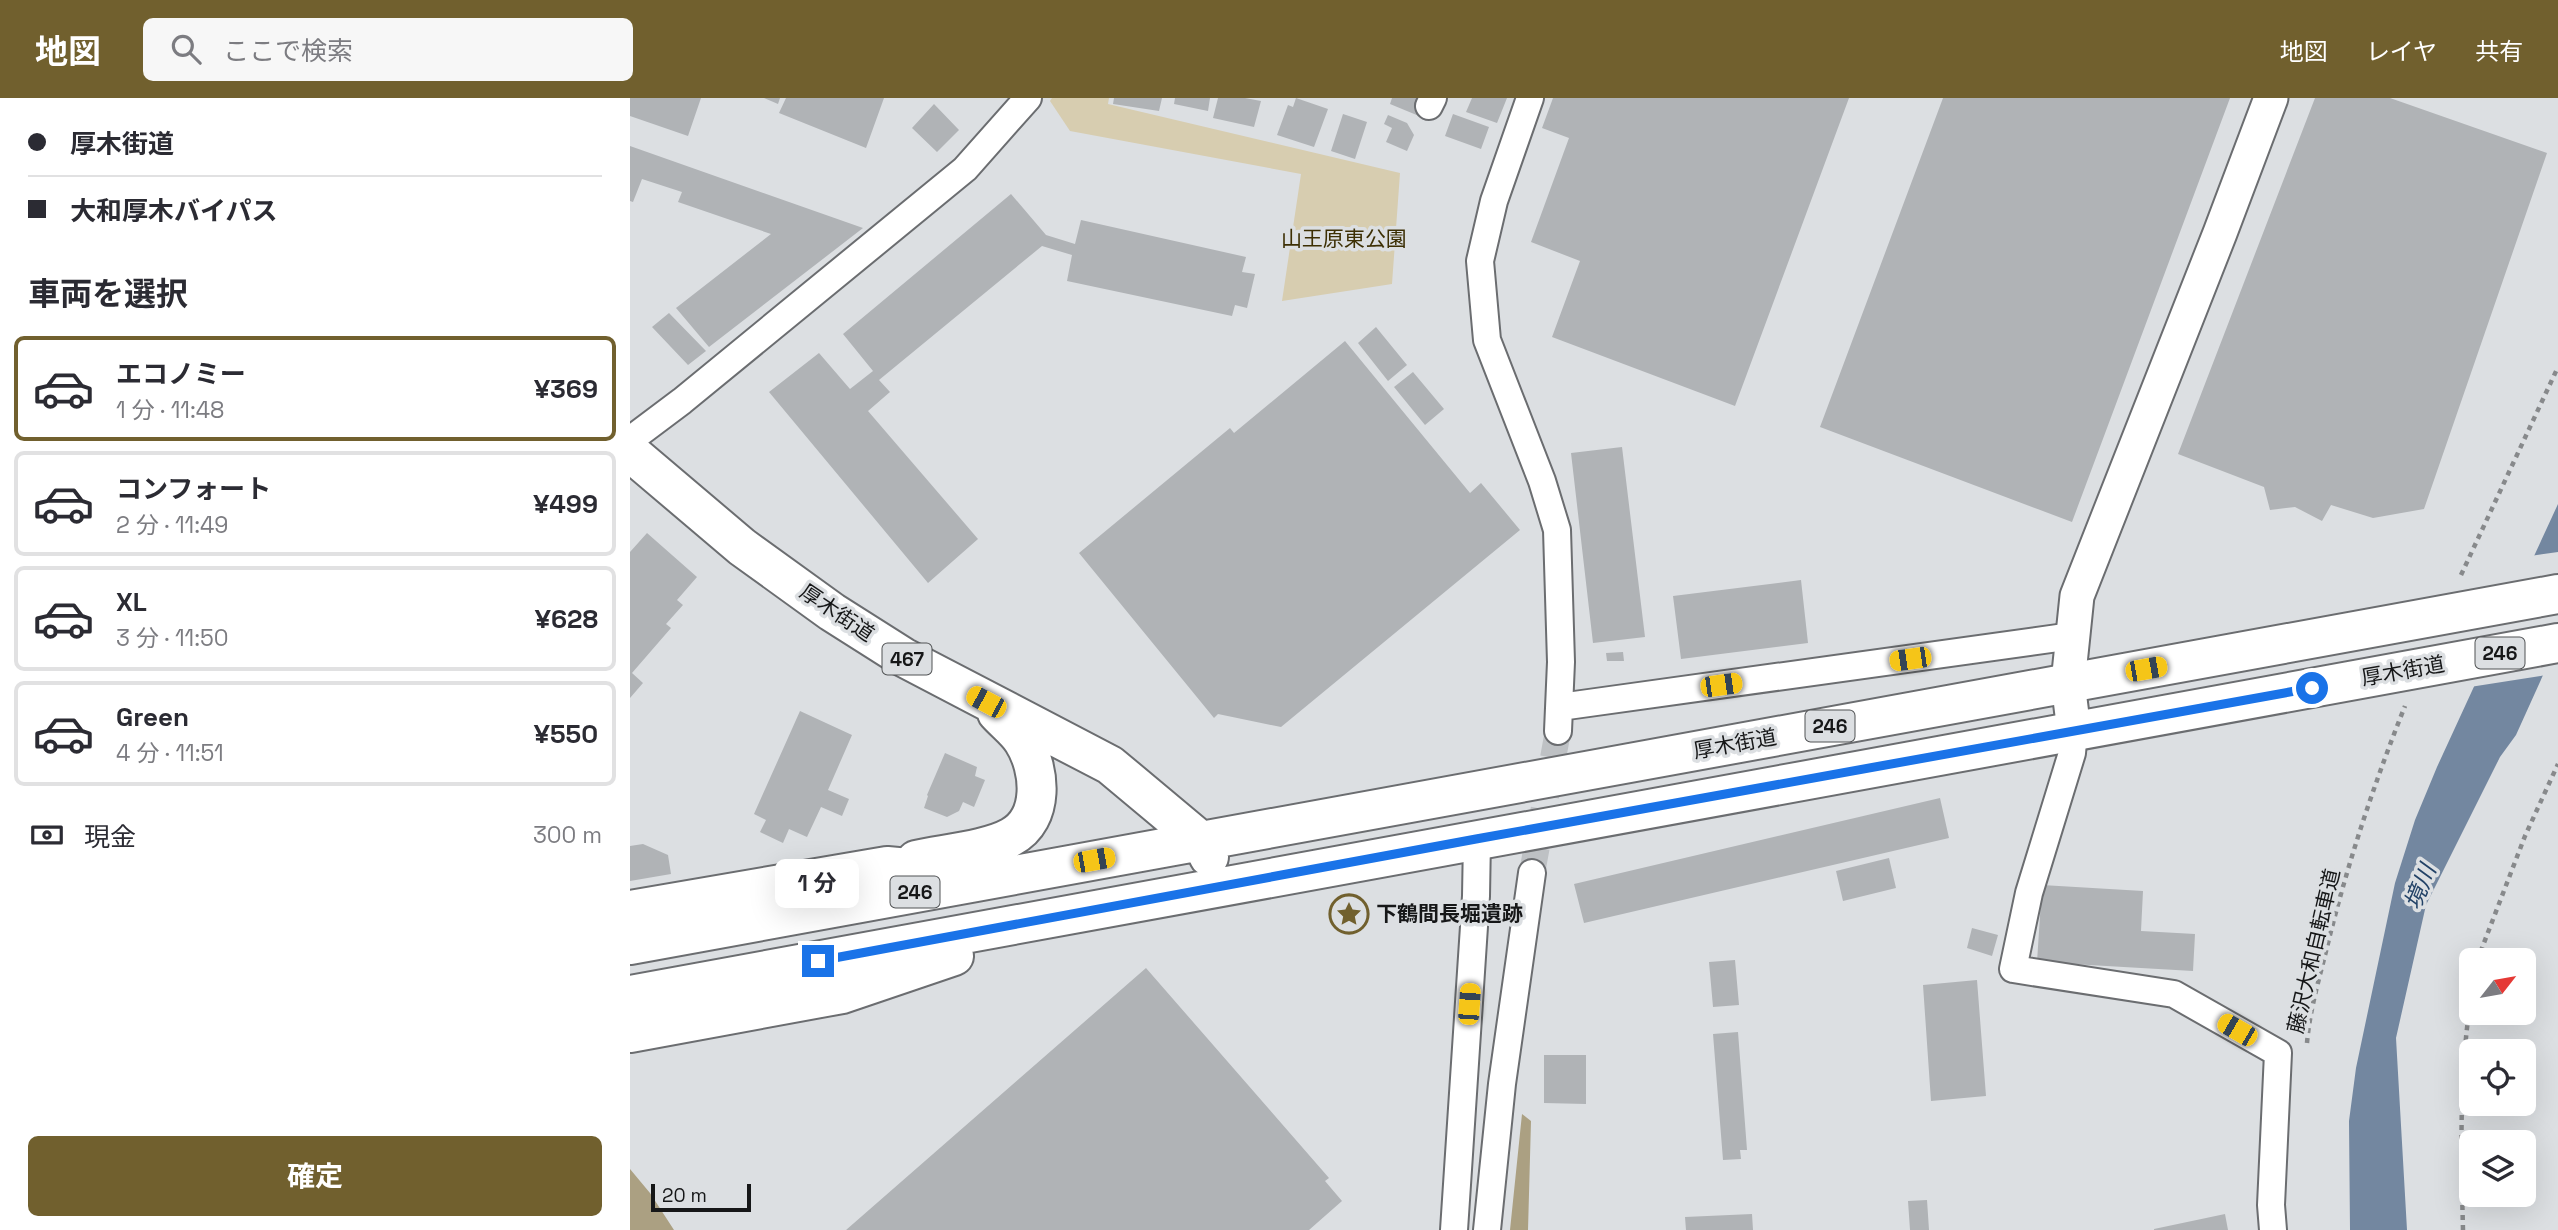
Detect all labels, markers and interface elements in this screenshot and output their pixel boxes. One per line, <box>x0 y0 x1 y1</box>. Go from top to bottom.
search box <box>143 18 633 81</box>
icon: search <box>167 30 205 68</box>
text: 地図 <box>35 31 101 73</box>
text: ここで検索 <box>223 34 353 68</box>
text: 地図 <box>2280 36 2328 67</box>
text: レイヤ <box>2366 36 2437 67</box>
text: 共有 <box>2475 36 2523 67</box>
text: 厚木街道 <box>70 127 174 161</box>
text: 大和厚木バイパス <box>70 194 277 228</box>
park label: 山王原東公園 <box>1281 225 1407 252</box>
text: 車両を選択 <box>28 274 188 314</box>
icon: car <box>32 357 95 420</box>
text: エコノミー <box>116 357 246 391</box>
text: ¥369 <box>534 372 598 406</box>
text: 1 分 · 11:48 <box>116 395 224 425</box>
icon: car <box>32 472 95 535</box>
text: コンフォート <box>116 472 271 506</box>
text: ¥499 <box>533 487 598 521</box>
text: 2 分 · 11:49 <box>116 510 228 540</box>
street label: 厚木街道 <box>795 578 880 647</box>
text: XL <box>116 585 147 619</box>
icon: car <box>32 587 95 650</box>
text: ¥628 <box>535 602 598 636</box>
text: 3 分 · 11:50 <box>116 623 229 653</box>
road number: 246 <box>2476 638 2525 668</box>
road number: 467 <box>882 644 932 674</box>
car <box>1888 646 1933 672</box>
street label: 厚木街道 <box>2359 650 2447 691</box>
car <box>2124 655 2169 683</box>
car <box>1699 672 1744 698</box>
route start <box>2296 672 2328 704</box>
car <box>963 683 1010 721</box>
text: Green <box>116 700 189 734</box>
icon: car <box>32 702 95 765</box>
road number: 246 <box>1806 710 1854 741</box>
text: ¥550 <box>534 717 598 751</box>
street label: 厚木街道 <box>1691 723 1779 764</box>
text: 4 分 · 11:51 <box>116 738 224 768</box>
icon: cash <box>28 816 66 854</box>
text: 現金 <box>84 820 136 854</box>
text: 300 m <box>533 820 602 850</box>
car <box>1072 846 1117 874</box>
water label: 境川 <box>2397 857 2444 914</box>
callout: 1 分 <box>776 860 860 908</box>
street label: 藤沢大和自転車道 <box>2281 866 2346 1036</box>
text: 1 分 <box>797 868 837 898</box>
road number: 246 <box>890 876 940 908</box>
place icon: 下鶴間長堀遺跡 <box>1328 893 1370 935</box>
place label: 下鶴間長堀遺跡 <box>1376 900 1523 927</box>
route end <box>802 945 834 977</box>
north arrow <box>2459 948 2536 1026</box>
map controls <box>2459 948 2536 1207</box>
car <box>1458 982 1481 1026</box>
car <box>2214 1010 2261 1050</box>
button: locate <box>2459 1039 2536 1116</box>
button: layers <box>2459 1130 2536 1207</box>
button: 確定 <box>28 1136 602 1216</box>
scale bar <box>651 1181 751 1213</box>
text: 20 m <box>662 1183 707 1208</box>

